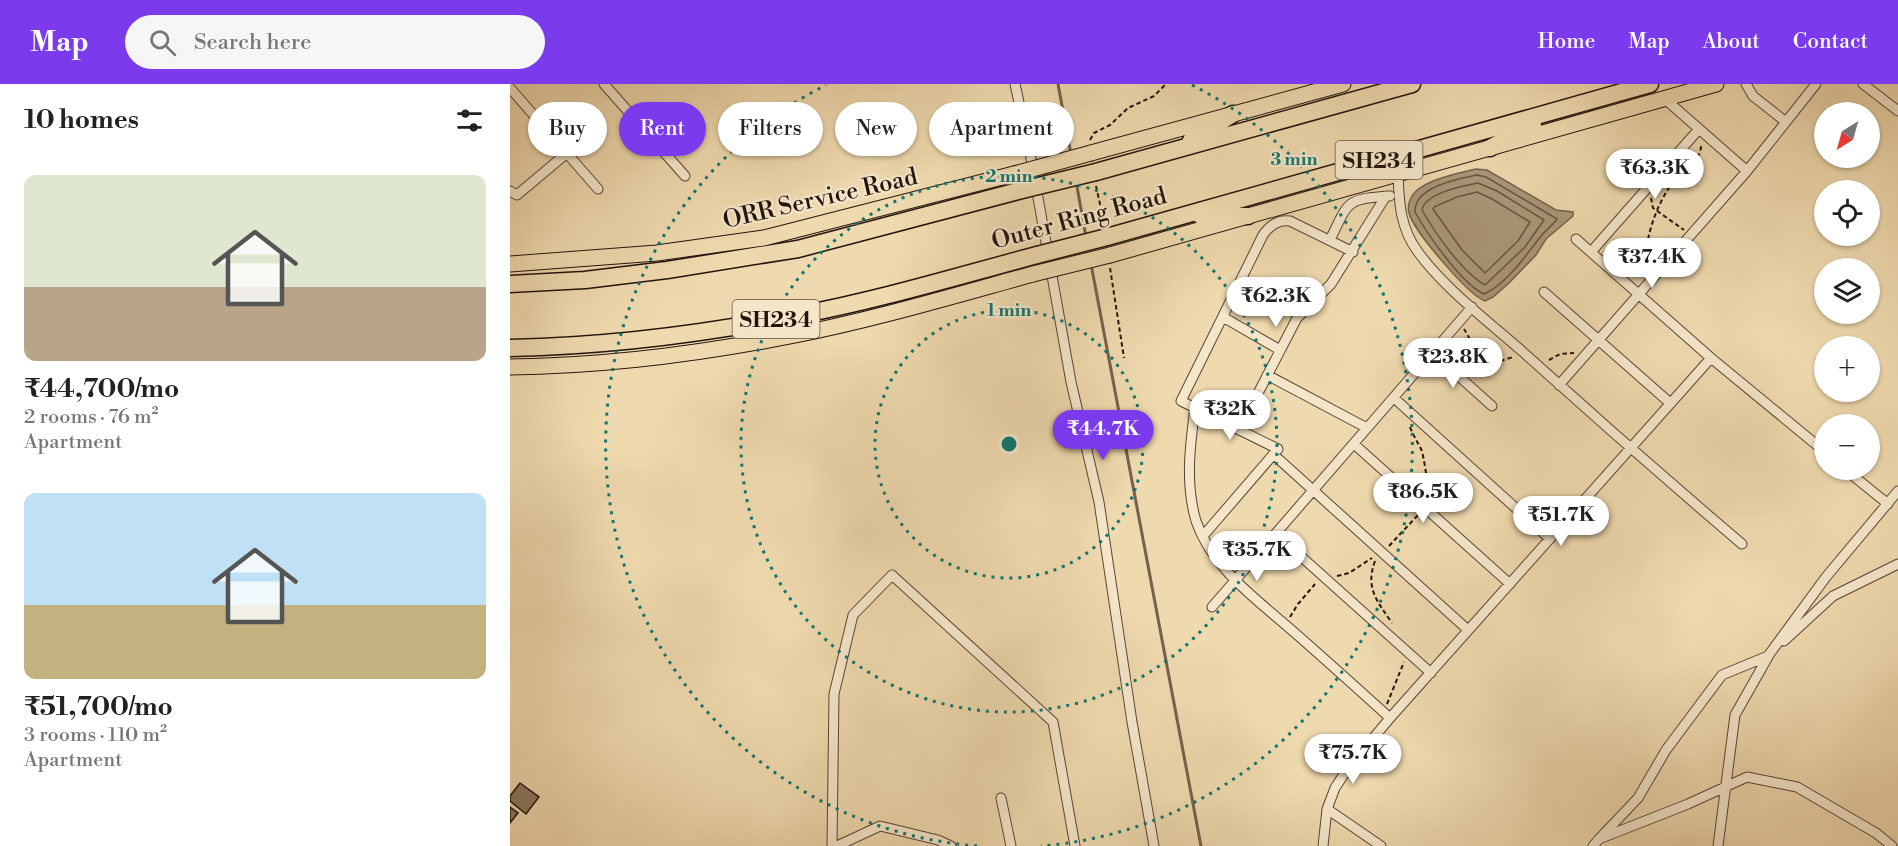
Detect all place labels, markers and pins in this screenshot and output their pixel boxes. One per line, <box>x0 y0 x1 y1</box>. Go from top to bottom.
pin: ₹63.3K <box>1606 149 1704 200</box>
pin: ₹37.4K <box>1603 238 1701 289</box>
pin: ₹62.3K <box>1227 277 1325 328</box>
pin: ₹23.8K <box>1404 338 1502 389</box>
pin: ₹32K <box>1194 390 1266 441</box>
pin: ₹44.7K <box>1054 410 1152 461</box>
centre of rings <box>999 434 1019 454</box>
pin: ₹86.5K <box>1374 473 1472 524</box>
pin: ₹51.7K <box>1512 496 1610 547</box>
pin: ₹35.7K <box>1208 531 1306 582</box>
pin: ₹75.7K <box>1304 734 1402 785</box>

